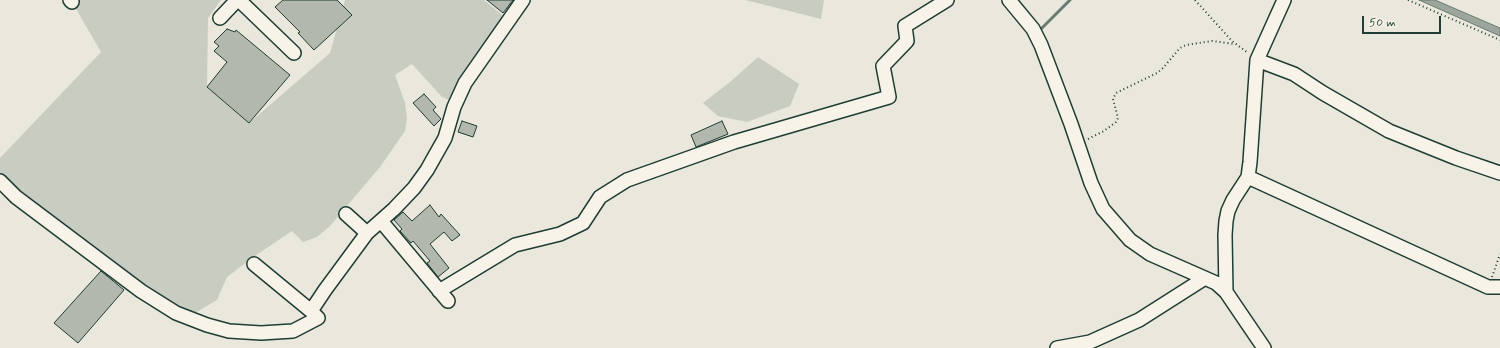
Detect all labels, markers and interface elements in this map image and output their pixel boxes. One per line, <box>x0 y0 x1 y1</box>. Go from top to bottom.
scale bar <box>1364 8 1443 34</box>
text: 50 m <box>1369 15 1396 31</box>

